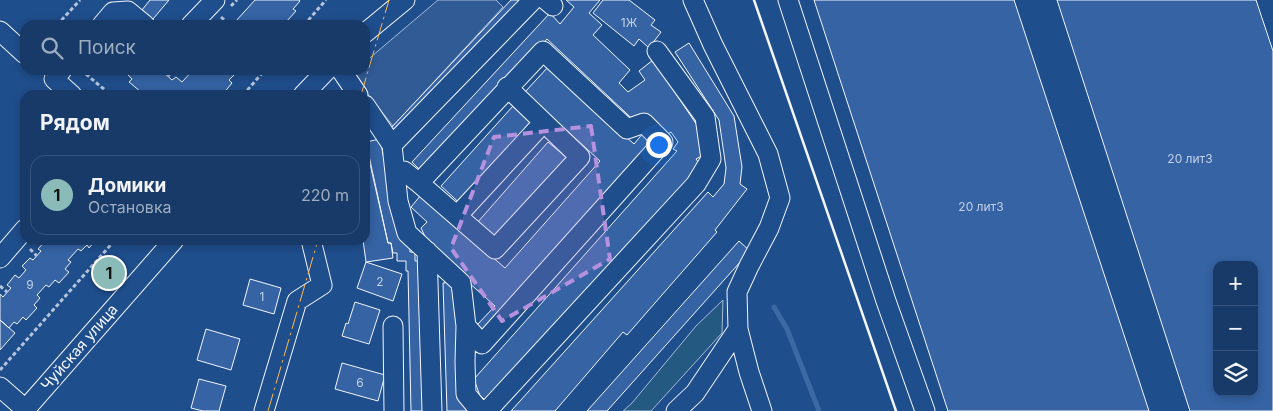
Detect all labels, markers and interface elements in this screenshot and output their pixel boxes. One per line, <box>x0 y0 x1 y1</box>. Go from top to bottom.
house number: 1Ж <box>621 15 638 30</box>
search box <box>20 20 370 75</box>
icon: search <box>38 34 66 62</box>
text: Поиск <box>78 36 136 59</box>
text: Рядом <box>40 110 110 135</box>
your location <box>646 132 672 158</box>
house number: 20 лит3 <box>1167 151 1213 166</box>
text: Домики <box>88 174 166 197</box>
text: 1 <box>54 185 60 205</box>
text: 220 m <box>301 185 349 205</box>
text: Остановка <box>88 197 172 217</box>
house number: 20 лит3 <box>958 199 1004 214</box>
pin: 1 <box>93 254 125 292</box>
map controls <box>1213 261 1258 396</box>
button: + <box>1213 261 1258 306</box>
house number: 2 <box>376 274 384 289</box>
house number: 9 <box>26 277 34 292</box>
house number: 1 <box>260 289 264 304</box>
street label: Чуйская улица <box>36 300 122 394</box>
button: − <box>1213 306 1258 351</box>
button: layers <box>1213 351 1258 396</box>
house number: 6 <box>356 375 364 390</box>

